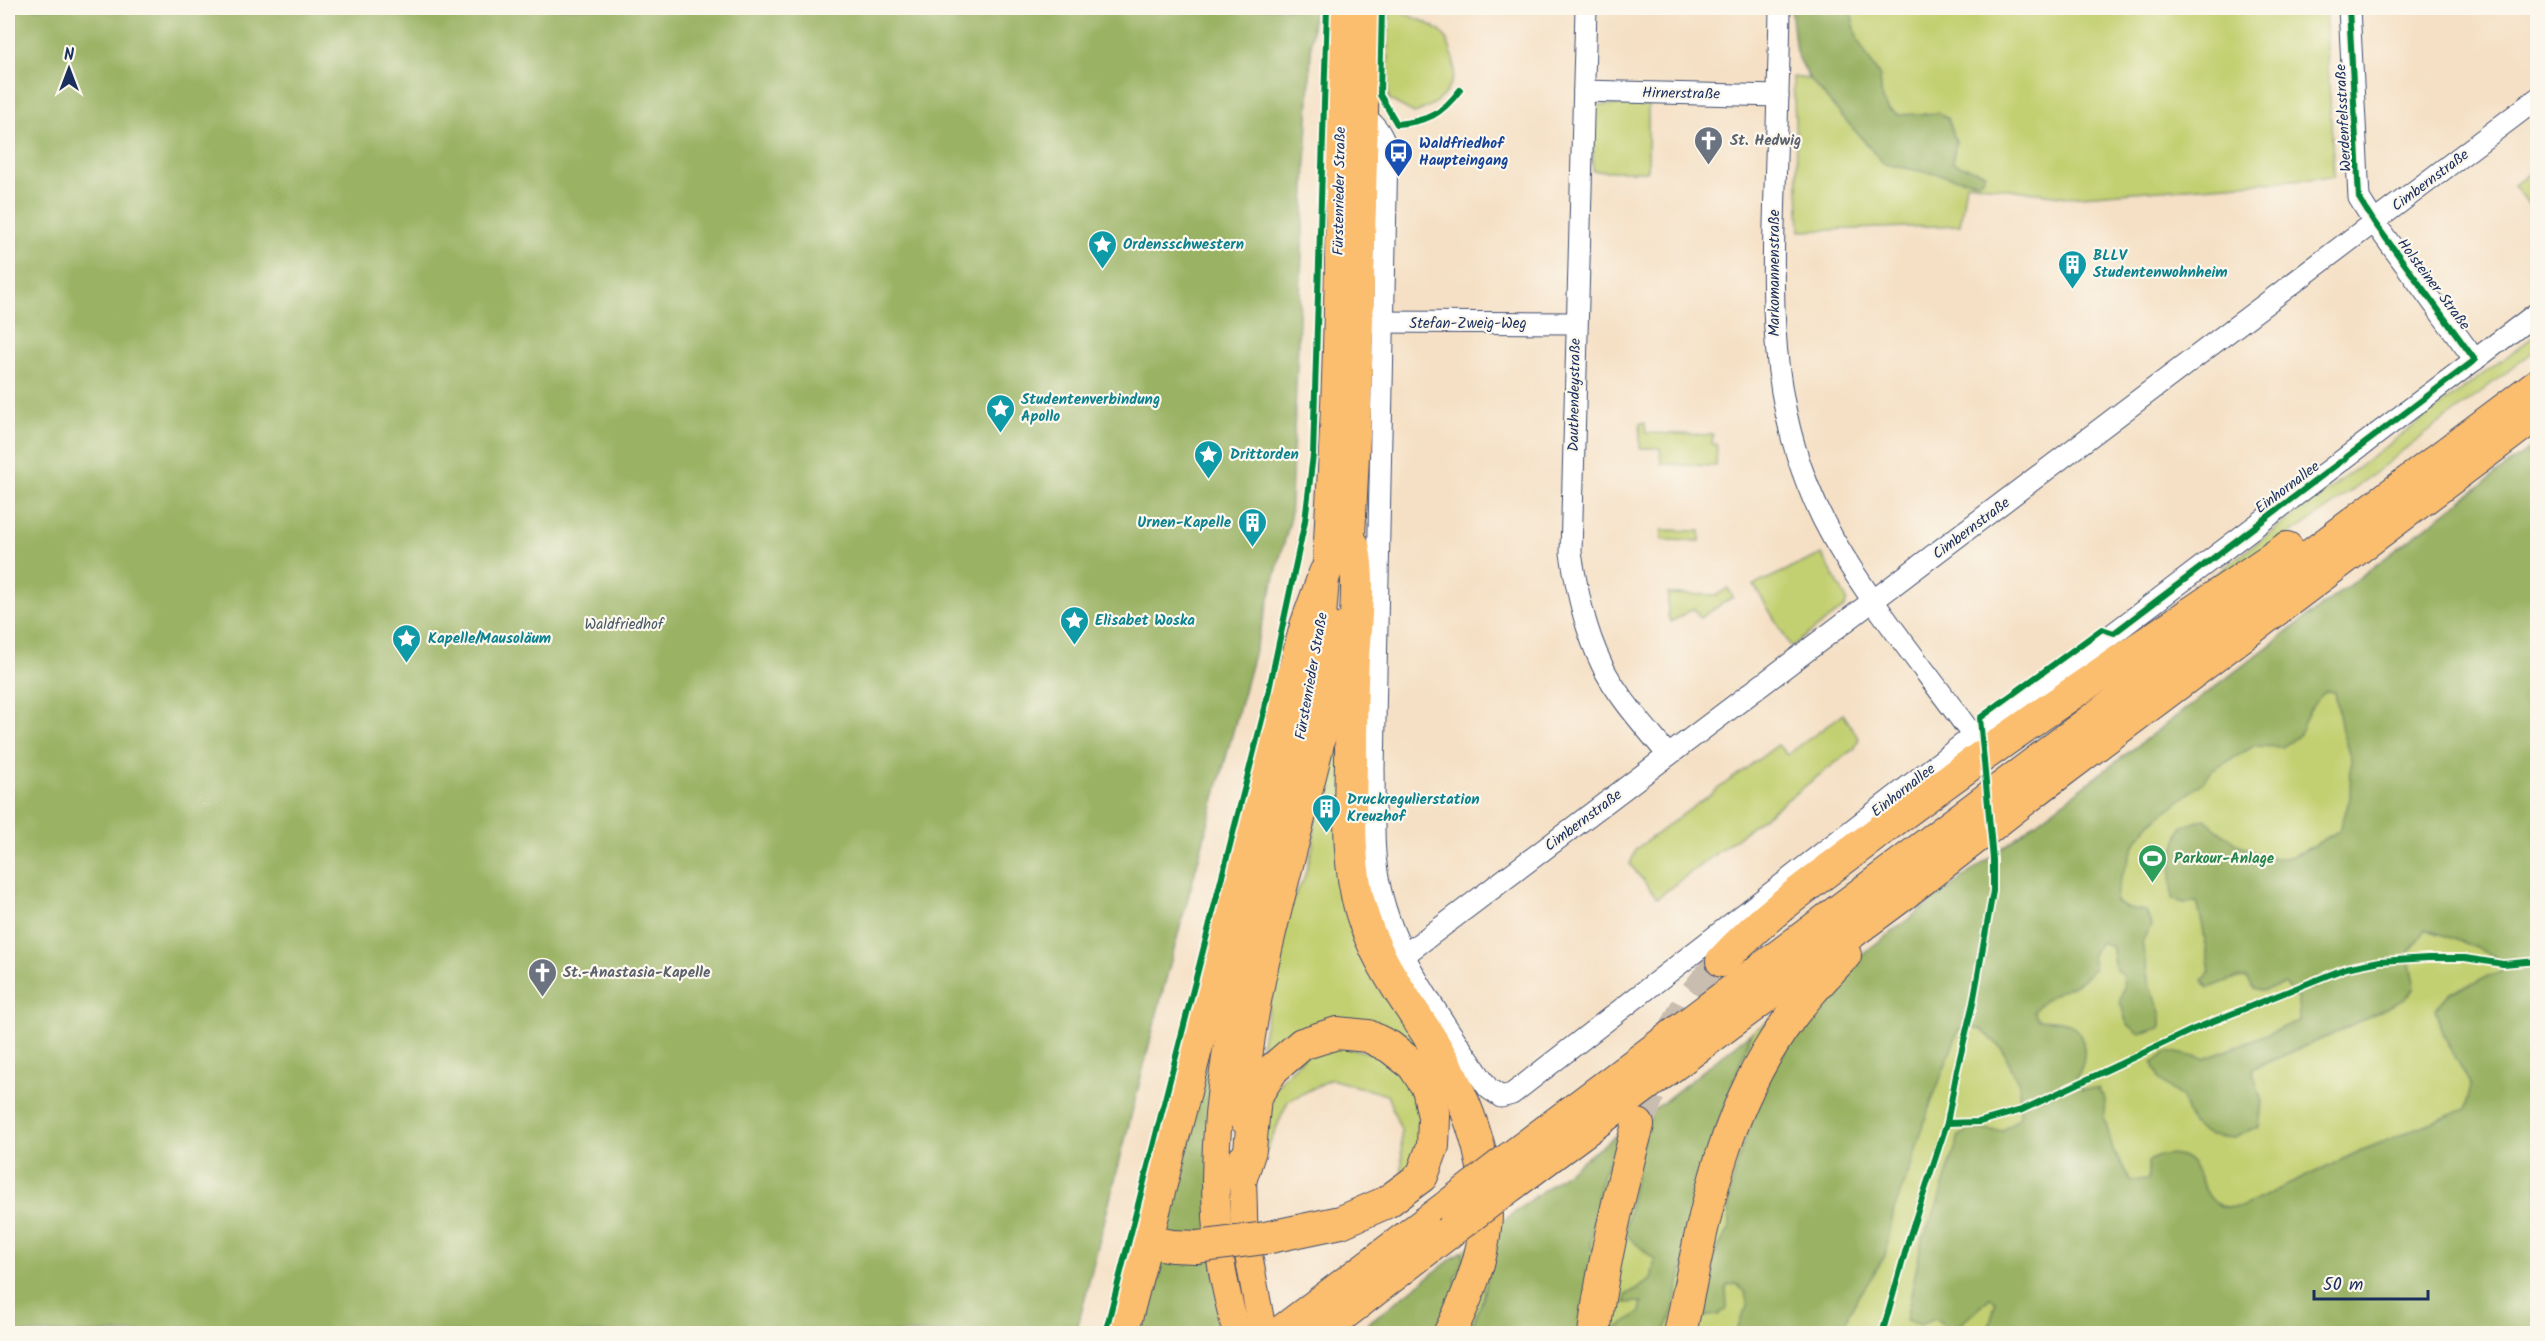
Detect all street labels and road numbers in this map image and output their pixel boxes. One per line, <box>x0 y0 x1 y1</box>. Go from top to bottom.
street label: Werdenfelsstraße <box>2329 63 2359 172</box>
street label: Hirnerstraße <box>1642 81 1720 107</box>
street label: Fürstenrieder Straße <box>1327 126 1353 256</box>
street label: Cimbernstraße <box>2387 143 2475 218</box>
street label: Markomannenstraße <box>1763 209 1787 337</box>
street label: Holsteiner Straße <box>2390 233 2476 336</box>
street label: Stefan-Zweig-Weg <box>1409 312 1527 336</box>
street label: Dauthendeystraße <box>1562 338 1588 452</box>
street label: Einhornallee <box>2250 455 2325 520</box>
street label: Cimbernstraße <box>1928 491 2016 566</box>
street label: Fürstenrieder Straße <box>1289 610 1335 742</box>
street label: Einhornallee <box>1866 758 1941 824</box>
street label: Cimbernstraße <box>1540 783 1628 858</box>

